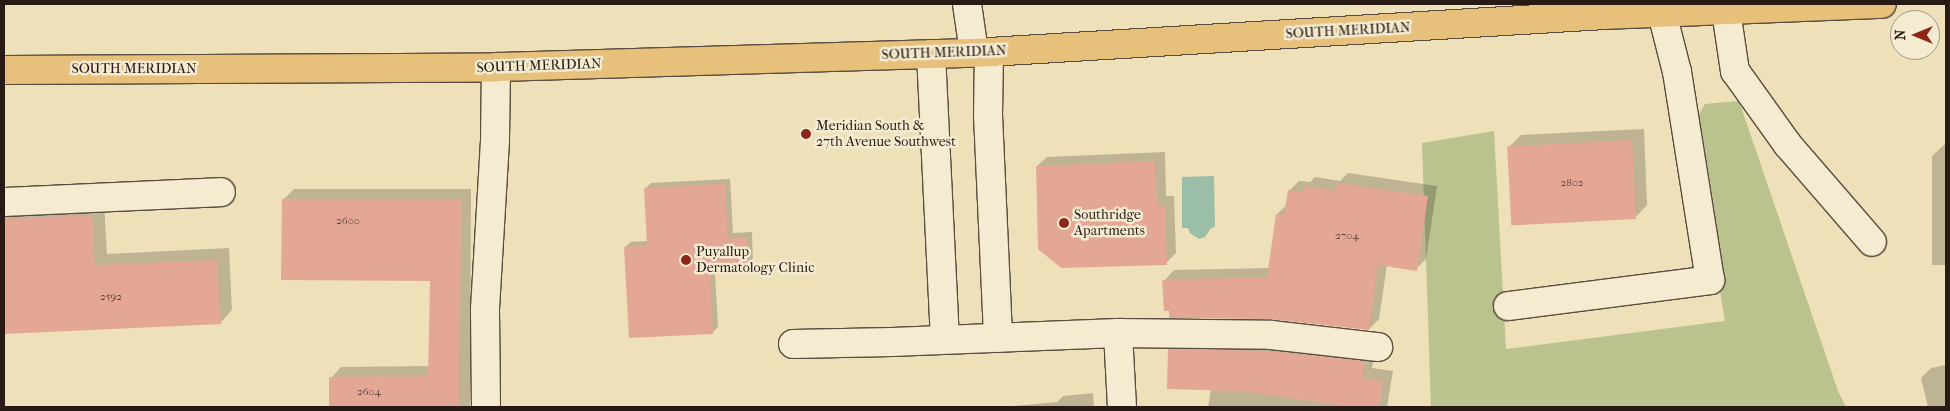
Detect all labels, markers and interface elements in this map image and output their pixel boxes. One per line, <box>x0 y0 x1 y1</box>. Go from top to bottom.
north arrow <box>1890 10 1940 60</box>
street label: SOUTH MERIDIAN <box>1285 19 1411 43</box>
text: N <box>1892 30 1909 40</box>
street label: SOUTH MERIDIAN <box>881 42 1007 64</box>
street label: SOUTH MERIDIAN <box>476 55 602 77</box>
street label: SOUTH MERIDIAN <box>71 61 197 77</box>
place label: Meridian South & 27th Avenue Southwest <box>816 118 956 150</box>
marker: Meridian South & 27th Avenue Southwest <box>800 128 812 140</box>
house number: 2802 <box>1561 176 1583 190</box>
place label: Southridge Apartments <box>1074 207 1145 240</box>
house number: 2600 <box>336 214 360 228</box>
marker: Southridge Apartments <box>1058 217 1070 229</box>
house number: 2704 <box>1335 229 1359 243</box>
place label: Puyallup Dermatology Clinic <box>696 244 814 276</box>
marker: Puyallup Dermatology Clinic <box>680 254 692 266</box>
house number: 2592 <box>100 290 122 304</box>
house number: 2604 <box>357 385 381 399</box>

